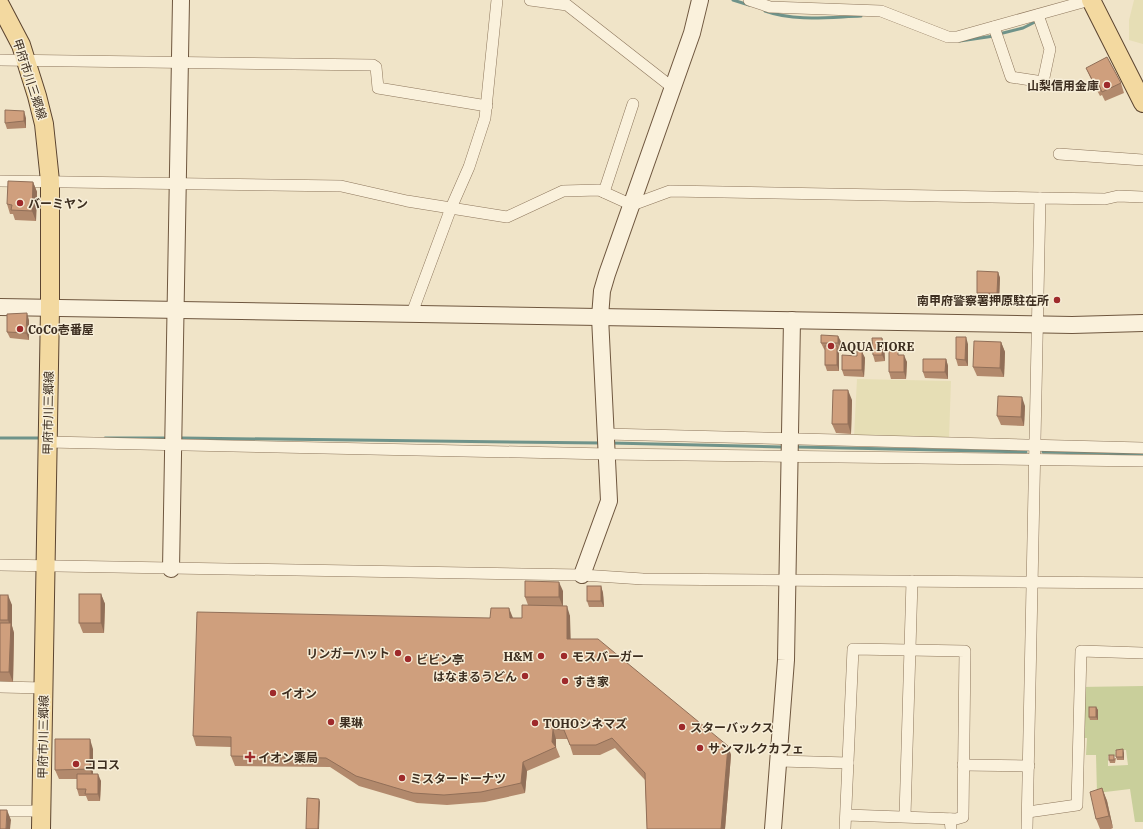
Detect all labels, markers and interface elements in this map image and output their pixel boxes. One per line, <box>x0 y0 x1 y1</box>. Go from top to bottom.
street label: 甲府市川三郷線 <box>10 37 50 121</box>
place label: 山梨信用金庫 <box>1027 78 1099 93</box>
marker: 山梨信用金庫 <box>1102 80 1112 90</box>
place label: バーミヤン <box>28 196 88 211</box>
marker: バーミヤン <box>15 198 25 208</box>
place label: 南甲府警察署押原駐在所 <box>917 293 1049 308</box>
marker: 南甲府警察署押原駐在所 <box>1052 295 1062 305</box>
place label: CoCo壱番屋 <box>28 322 94 337</box>
marker: CoCo壱番屋 <box>15 324 25 334</box>
place label: AQUA FIORE <box>839 339 914 354</box>
marker: AQUA FIORE <box>826 341 836 351</box>
street label: 甲府市川三郷線 <box>40 371 56 455</box>
place label: リンガーハット <box>306 646 390 661</box>
marker: リンガーハット <box>393 648 403 658</box>
place label: H&M <box>504 649 533 664</box>
place label: モスバーガー <box>572 649 644 664</box>
marker: H&M <box>536 651 546 661</box>
marker: モスバーガー <box>559 651 569 661</box>
place label: ビビン亭 <box>416 652 464 667</box>
marker: ビビン亭 <box>403 654 413 664</box>
place label: はなまるうどん <box>433 669 517 684</box>
marker: はなまるうどん <box>520 671 530 681</box>
place label: すき家 <box>573 674 609 689</box>
marker: すき家 <box>560 676 570 686</box>
place label: イオン <box>281 686 317 701</box>
marker: イオン <box>268 688 278 698</box>
street label: 甲府市川三郷線 <box>35 695 51 779</box>
place label: 果琳 <box>339 715 364 730</box>
place label: TOHOシネマズ <box>543 716 627 731</box>
marker: 果琳 <box>326 717 336 727</box>
marker: TOHOシネマズ <box>530 718 540 728</box>
place label: スターバックス <box>690 720 774 735</box>
marker: スターバックス <box>677 722 687 732</box>
place label: サンマルクカフェ <box>708 741 804 756</box>
marker: サンマルクカフェ <box>695 743 705 753</box>
place label: イオン薬局 <box>258 750 318 765</box>
marker: イオン薬局 <box>245 752 255 762</box>
place label: ココス <box>84 757 120 772</box>
marker: ココス <box>71 759 81 769</box>
place label: ミスタードーナツ <box>410 771 506 786</box>
marker: ミスタードーナツ <box>397 773 407 783</box>

